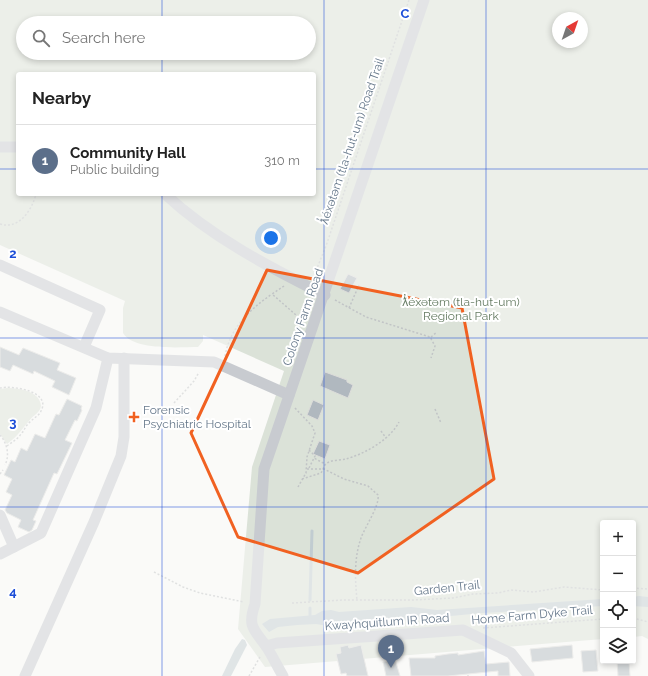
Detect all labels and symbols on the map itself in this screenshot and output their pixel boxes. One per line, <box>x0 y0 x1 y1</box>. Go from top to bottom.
text: C <box>401 6 410 21</box>
north arrow <box>552 12 588 48</box>
street label: ƛ̓éxətəm (tla-hut-um) Road Trail <box>315 55 387 226</box>
your location <box>261 228 281 248</box>
text: 2 <box>9 246 17 261</box>
street label: Colony Farm Road <box>280 267 326 367</box>
park label: ƛ̓éxətəm (tla-hut-um) Regional Park <box>402 293 520 323</box>
place label: Forensic Psychiatric Hospital <box>143 403 252 431</box>
marker: Forensic Psychiatric Hospital <box>128 411 140 423</box>
text: 3 <box>9 415 17 430</box>
street label: Garden Trail <box>413 577 481 598</box>
text: 4 <box>9 584 17 599</box>
street label: Home Farm Dyke Trail <box>471 603 594 627</box>
street label: Kwayhquitlum IR Road <box>324 611 450 633</box>
pin: 1 <box>378 635 404 668</box>

